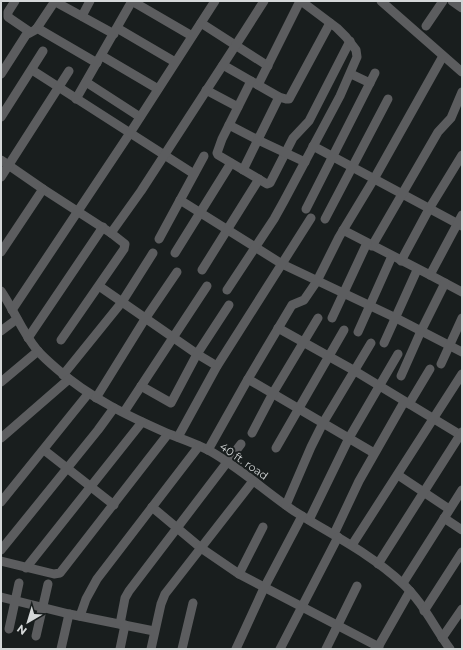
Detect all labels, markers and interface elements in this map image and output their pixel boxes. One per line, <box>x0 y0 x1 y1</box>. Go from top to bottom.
street label: 40 ft. road <box>217 439 271 483</box>
north arrow <box>8 602 48 642</box>
text: N <box>14 622 30 638</box>

